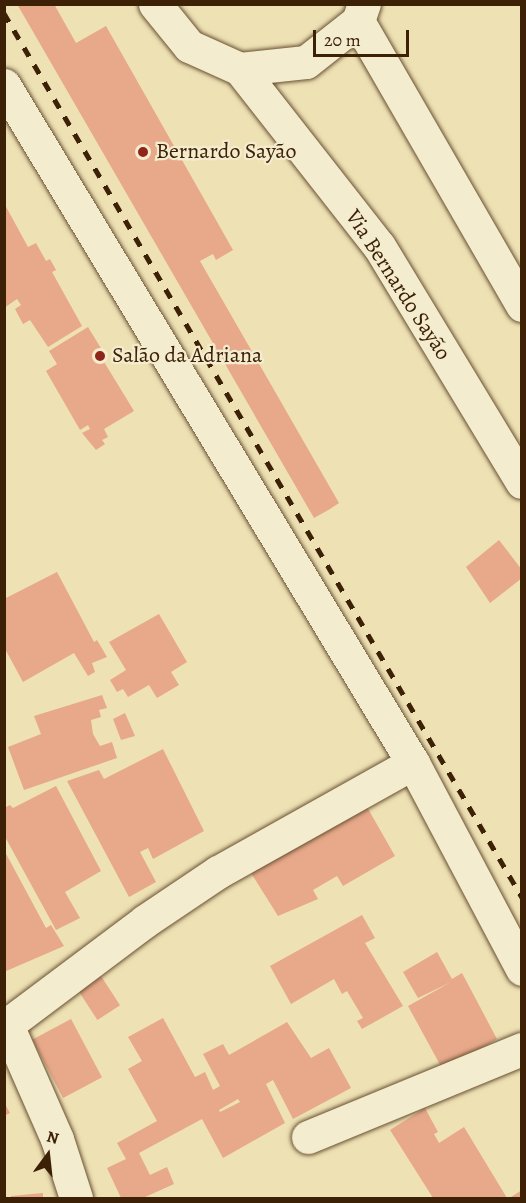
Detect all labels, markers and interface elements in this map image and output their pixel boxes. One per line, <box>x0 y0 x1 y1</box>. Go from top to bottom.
scale bar <box>316 18 412 56</box>
text: 20 m <box>324 28 361 52</box>
place label: Bernardo Sayão <box>156 139 297 165</box>
marker: Bernardo Sayão <box>134 143 152 161</box>
street label: Via Bernardo Sayão <box>340 205 456 365</box>
place label: Salão da Adriana <box>112 343 262 369</box>
marker: Salão da Adriana <box>93 349 107 363</box>
north arrow <box>18 1125 78 1185</box>
text: N <box>44 1125 61 1150</box>

